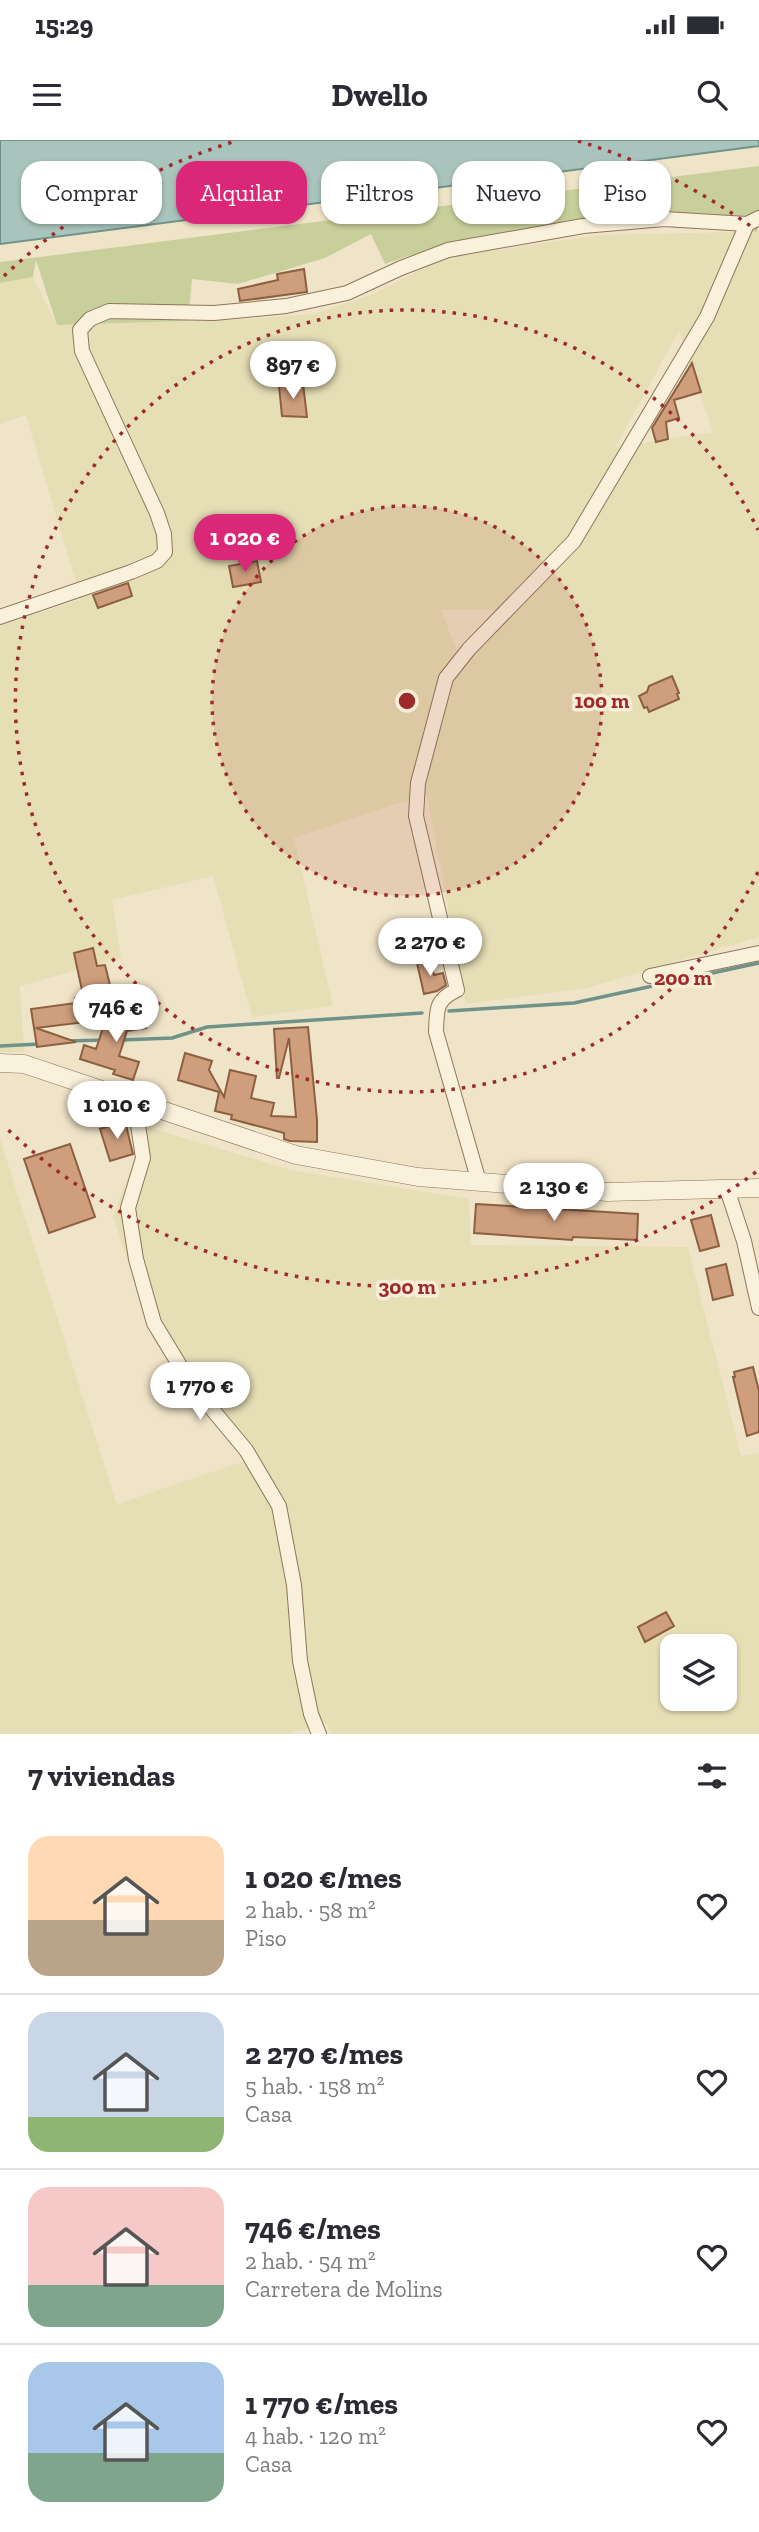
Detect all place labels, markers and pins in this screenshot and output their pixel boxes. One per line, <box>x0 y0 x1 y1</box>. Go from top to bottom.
pin: 897 € <box>244 342 342 401</box>
pin: 1 020 € <box>180 514 310 574</box>
centre of rings <box>395 689 419 713</box>
pin: 2 270 € <box>365 918 495 978</box>
pin: 746 € <box>67 984 165 1044</box>
pin: 1 010 € <box>52 1082 182 1141</box>
pin: 2 130 € <box>489 1164 619 1223</box>
pin: 1 770 € <box>135 1362 265 1422</box>

